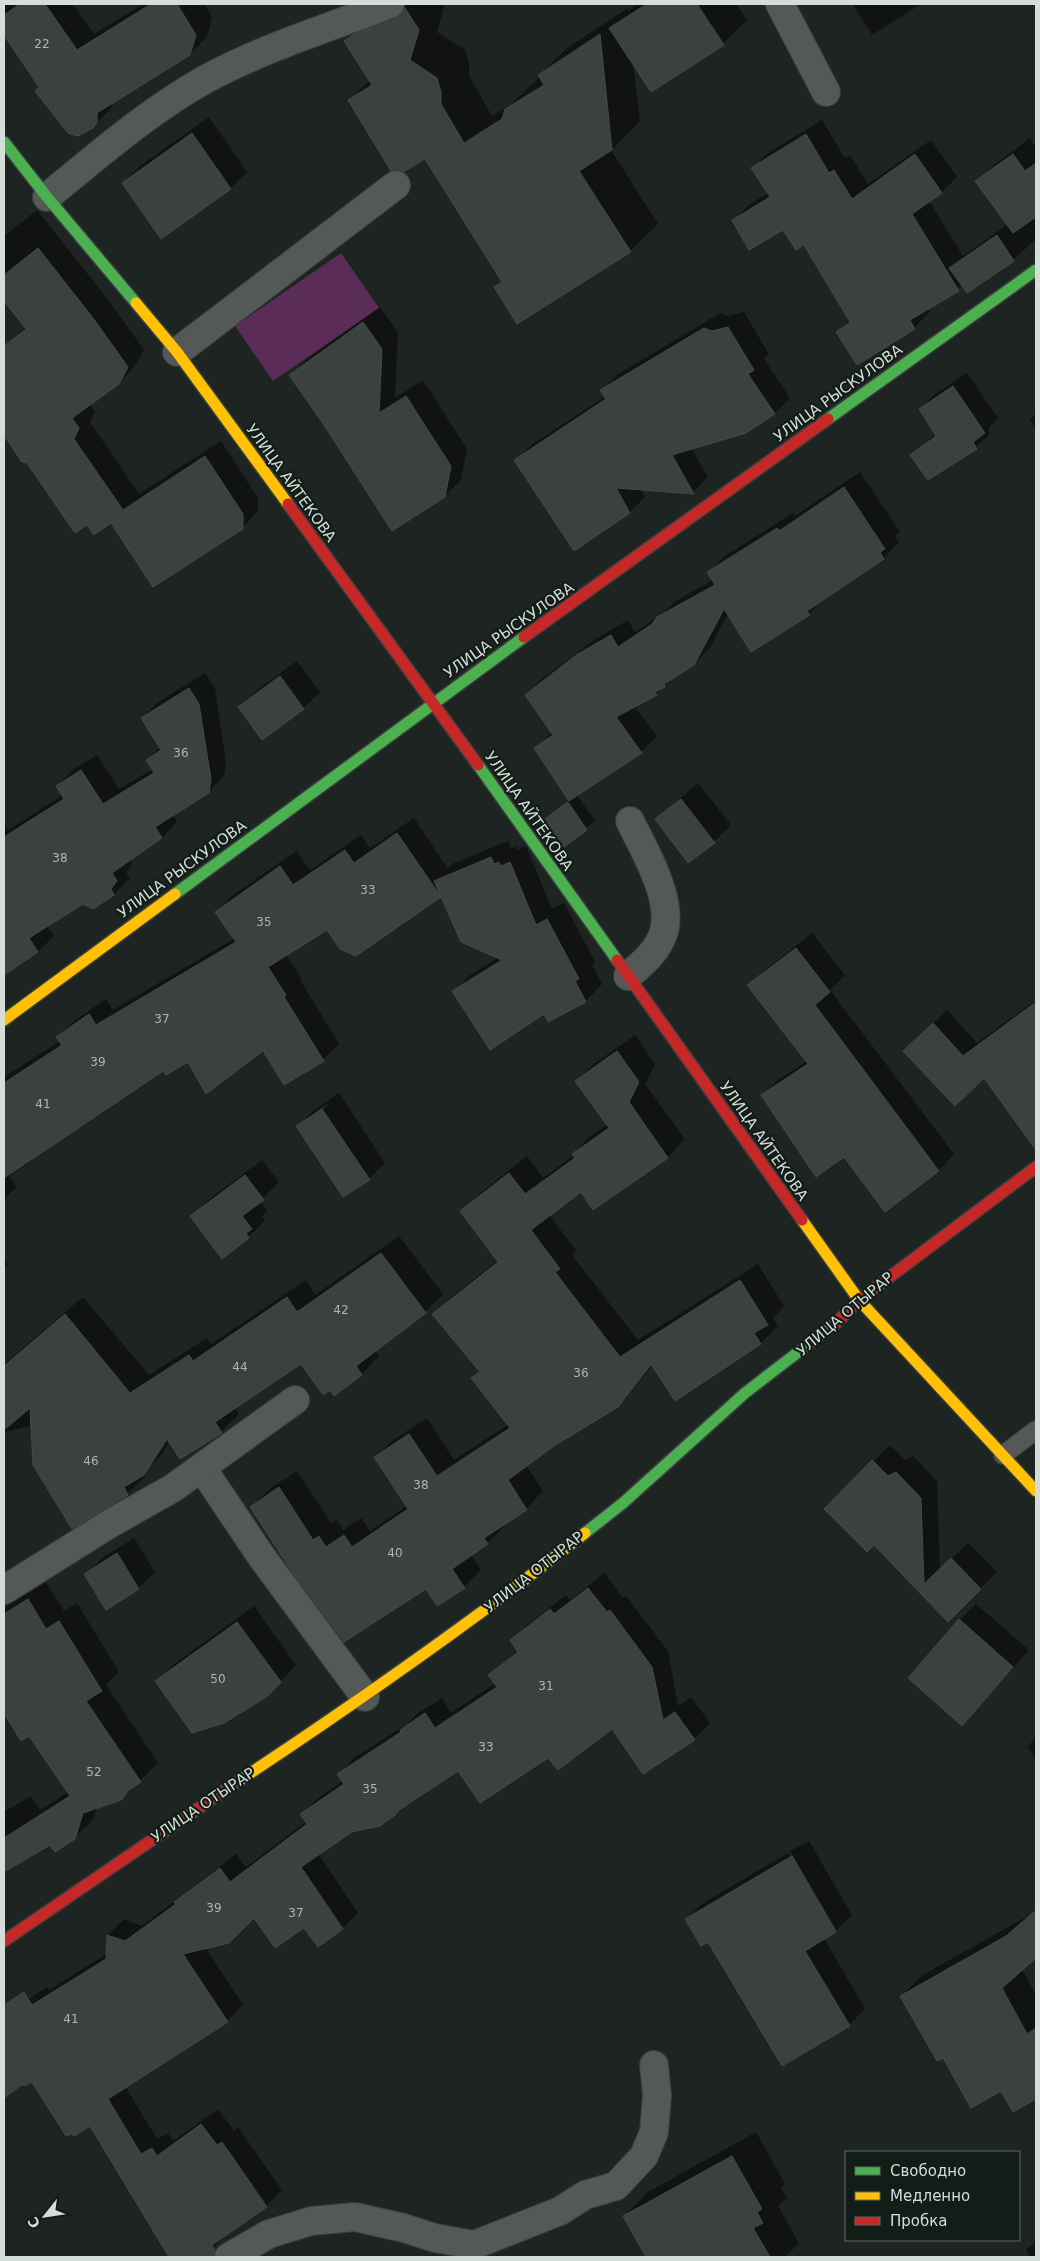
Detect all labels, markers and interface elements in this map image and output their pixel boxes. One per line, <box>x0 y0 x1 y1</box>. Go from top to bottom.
house number: 22 <box>34 37 50 51</box>
street label: УЛИЦА РЫСКУЛОВА <box>770 340 906 446</box>
street label: УЛИЦА АЙТЕКОВА <box>242 420 341 546</box>
street label: УЛИЦА РЫСКУЛОВА <box>441 578 578 682</box>
house number: 36 <box>173 746 189 760</box>
street label: УЛИЦА АЙТЕКОВА <box>481 747 578 875</box>
street label: УЛИЦА РЫСКУЛОВА <box>114 816 250 922</box>
house number: 38 <box>52 851 68 865</box>
house number: 33 <box>360 883 376 897</box>
house number: 35 <box>256 915 272 929</box>
house number: 37 <box>154 1012 170 1026</box>
house number: 39 <box>90 1055 106 1069</box>
street label: УЛИЦА АЙТЕКОВА <box>716 1077 813 1205</box>
house number: 41 <box>35 1097 51 1111</box>
street label: УЛИЦА ОТЫРАР <box>793 1268 897 1360</box>
house number: 42 <box>333 1303 349 1317</box>
house number: 44 <box>232 1360 248 1374</box>
house number: 36 <box>573 1366 589 1380</box>
house number: 46 <box>83 1454 99 1468</box>
house number: 38 <box>413 1478 429 1492</box>
street label: УЛИЦА ОТЫРАР <box>481 1528 587 1616</box>
house number: 40 <box>387 1546 403 1560</box>
house number: 50 <box>210 1672 226 1686</box>
house number: 31 <box>538 1679 554 1693</box>
house number: 33 <box>478 1740 494 1754</box>
street label: УЛИЦА ОТЫРАР <box>148 1764 258 1846</box>
house number: 52 <box>86 1765 102 1779</box>
house number: 35 <box>362 1782 378 1796</box>
house number: 39 <box>206 1901 222 1915</box>
house number: 37 <box>288 1906 304 1920</box>
house number: 41 <box>63 2012 79 2026</box>
legend <box>845 2151 1020 2241</box>
text: Свободно <box>890 2162 966 2180</box>
text: Медленно <box>890 2187 970 2205</box>
north arrow <box>20 2191 70 2241</box>
text: Пробка <box>890 2212 947 2230</box>
text: С <box>24 2214 43 2231</box>

